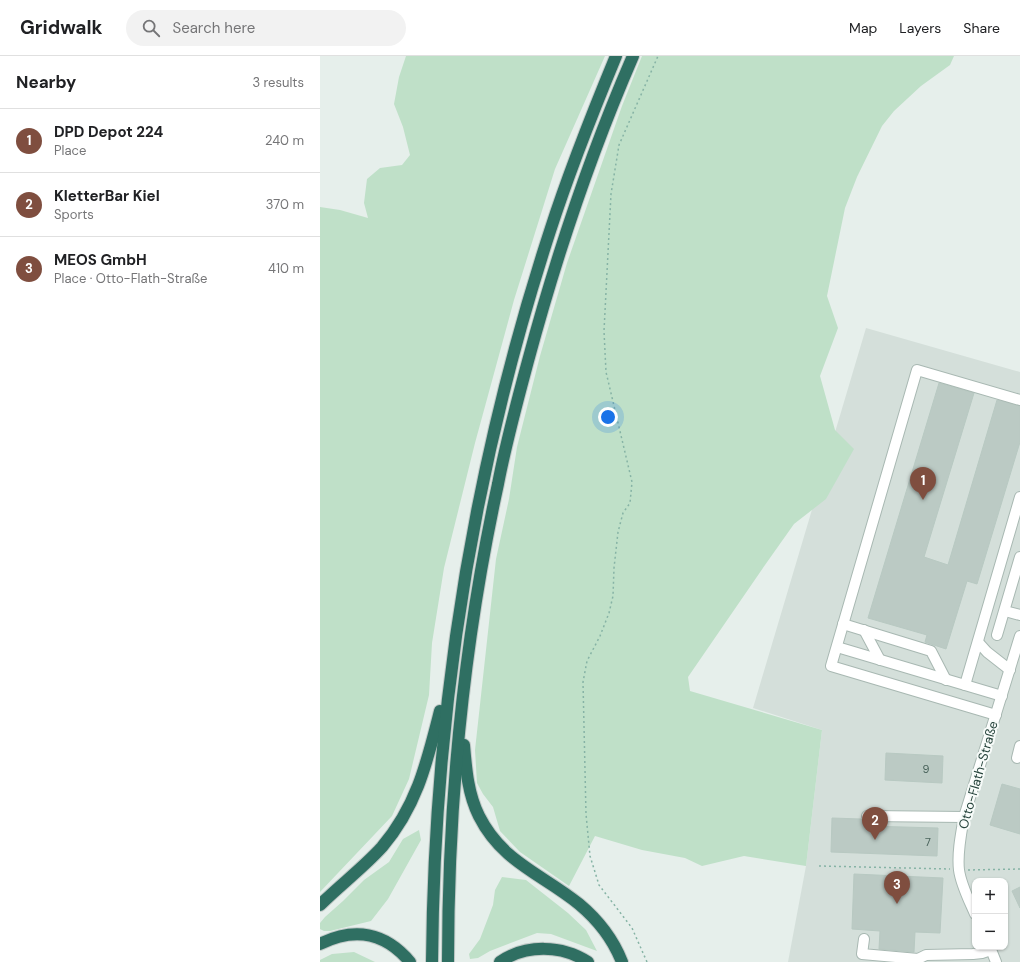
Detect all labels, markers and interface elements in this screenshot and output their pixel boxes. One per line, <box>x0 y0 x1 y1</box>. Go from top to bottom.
search box <box>126 10 406 46</box>
text: Gridwalk <box>20 15 102 40</box>
icon: search <box>140 17 162 39</box>
text: Search here <box>172 18 255 38</box>
text: Map <box>849 19 877 37</box>
text: Layers <box>899 19 941 37</box>
text: Share <box>963 19 1000 37</box>
text: Nearby <box>16 71 76 93</box>
text: 3 results <box>252 74 304 91</box>
text: DPD Depot 224 <box>54 122 163 142</box>
text: 1 <box>27 132 31 149</box>
text: 240 m <box>265 132 304 149</box>
text: Place <box>54 142 86 159</box>
text: KletterBar Kiel <box>54 186 160 206</box>
text: 2 <box>25 196 33 213</box>
text: 370 m <box>266 196 304 213</box>
text: Sports <box>54 206 94 223</box>
text: MEOS GmbH <box>54 250 147 270</box>
text: 3 <box>25 260 33 277</box>
text: 410 m <box>268 260 304 277</box>
text: Place · Otto-Flath-Straße <box>54 270 207 287</box>
your location <box>598 407 618 427</box>
pin: 1 <box>910 467 936 500</box>
street label: Otto-Flath-Straße <box>954 719 1002 831</box>
house number: 9 <box>923 762 930 776</box>
pin: 2 <box>862 807 888 840</box>
house number: 7 <box>925 835 931 849</box>
pin: 3 <box>884 871 910 904</box>
map controls <box>972 878 1008 950</box>
button: + <box>972 878 1008 914</box>
button: − <box>972 914 1008 950</box>

